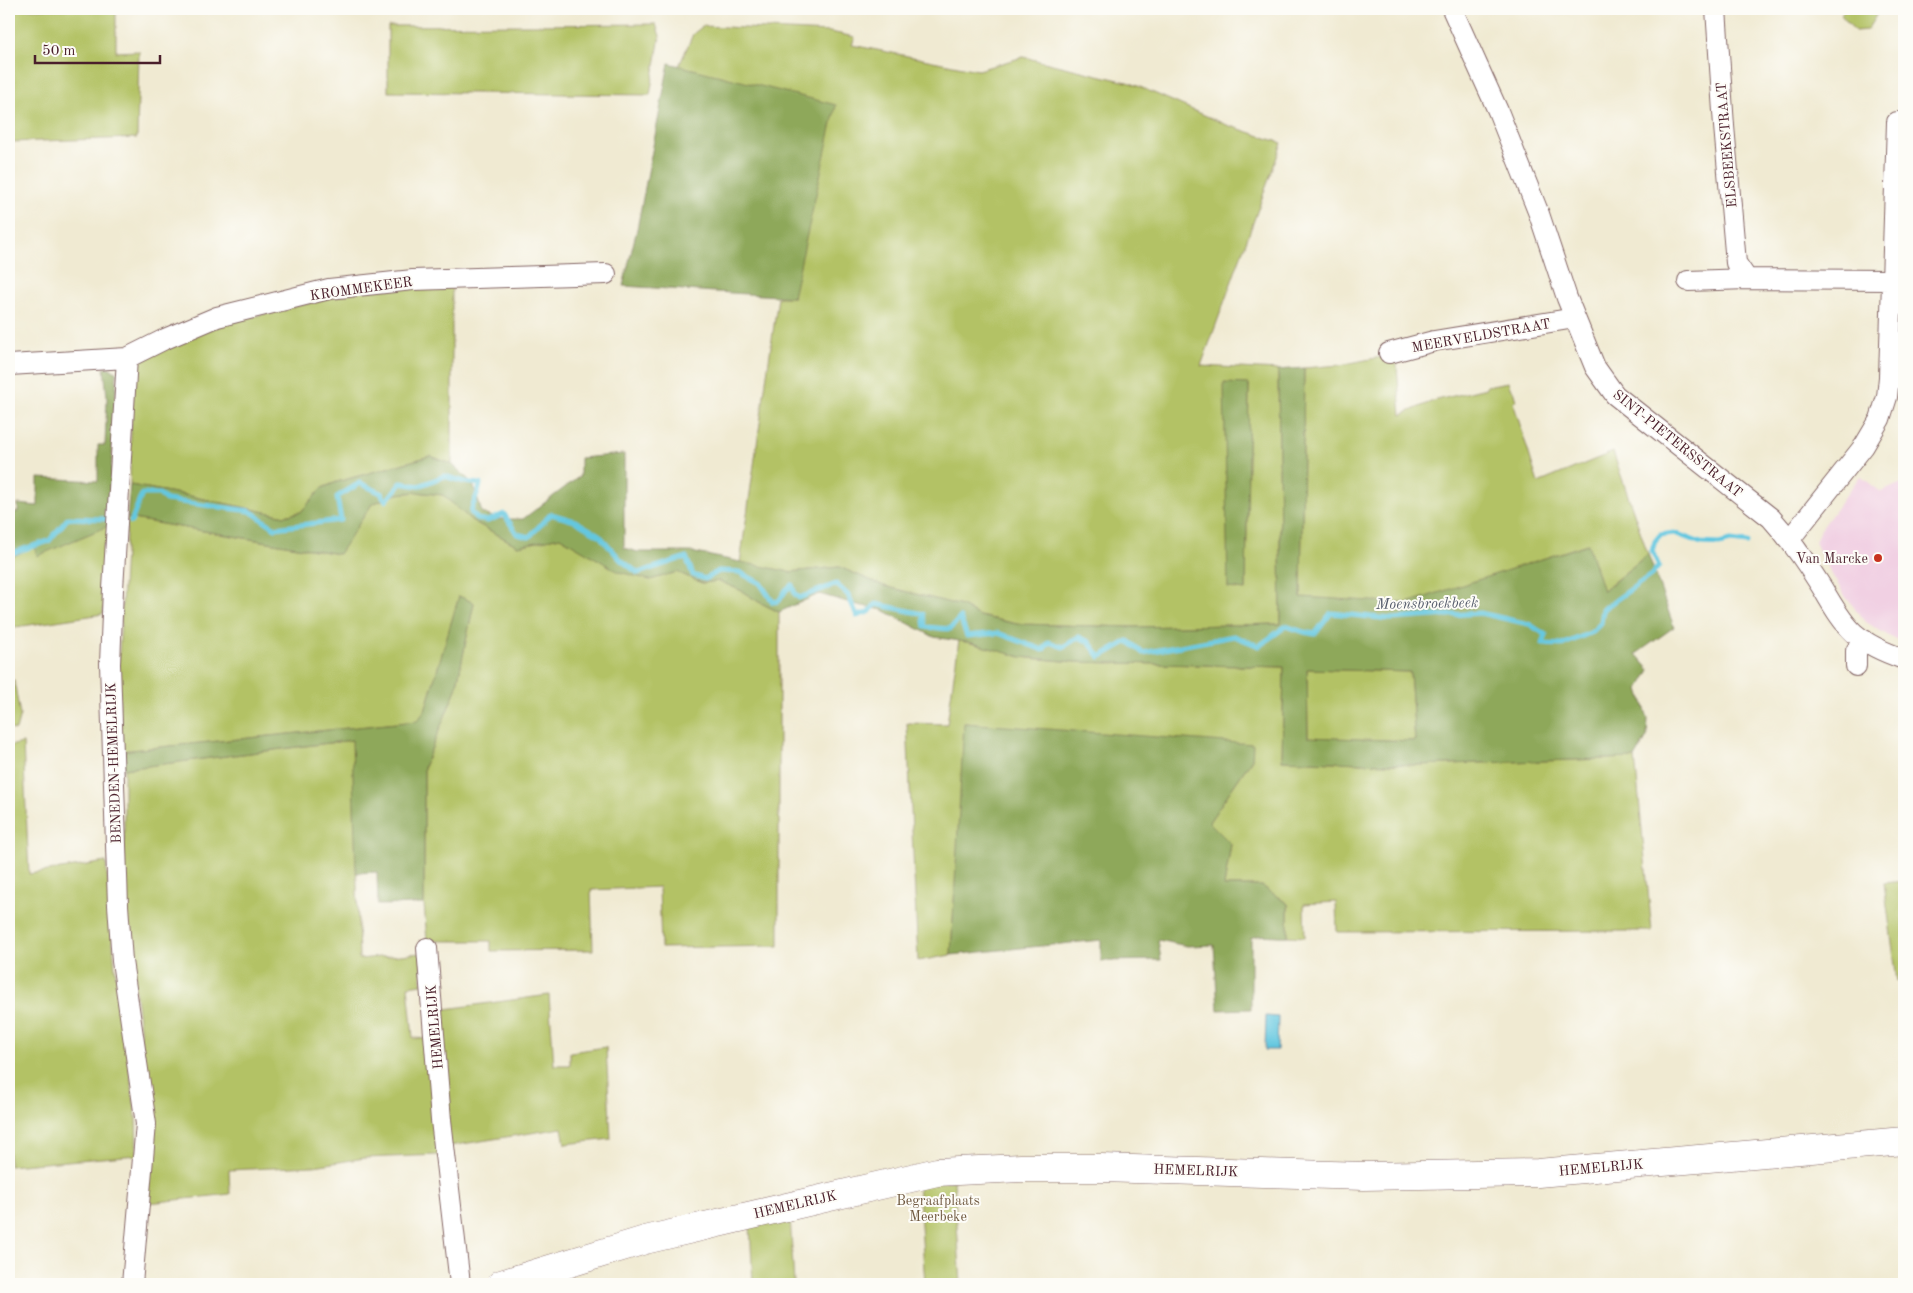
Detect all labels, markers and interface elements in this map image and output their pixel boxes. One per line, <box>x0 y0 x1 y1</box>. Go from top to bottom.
scale bar <box>35 32 160 64</box>
text: 50 m <box>42 44 76 59</box>
street label: ELSBEEKSTRAAT <box>1715 81 1739 208</box>
street label: KROMMEKEER <box>309 275 413 303</box>
street label: MEERVELDSTRAAT <box>1411 317 1552 355</box>
street label: SINT-PIETERSSTRAAT <box>1610 387 1745 500</box>
place label: Van Marcke <box>1796 552 1868 566</box>
marker: Van Marcke <box>1872 552 1884 564</box>
water label: Moensbroekbeek <box>1375 596 1478 613</box>
street label: BENEDEN-HEMELRIJK <box>104 682 124 844</box>
street label: HEMELRIJK <box>424 984 446 1070</box>
street label: HEMELRIJK <box>1558 1157 1644 1179</box>
street label: HEMELRIJK <box>1153 1163 1239 1179</box>
street label: HEMELRIJK <box>752 1189 838 1221</box>
park label: Begraafplaats Meerbeke <box>896 1194 980 1224</box>

